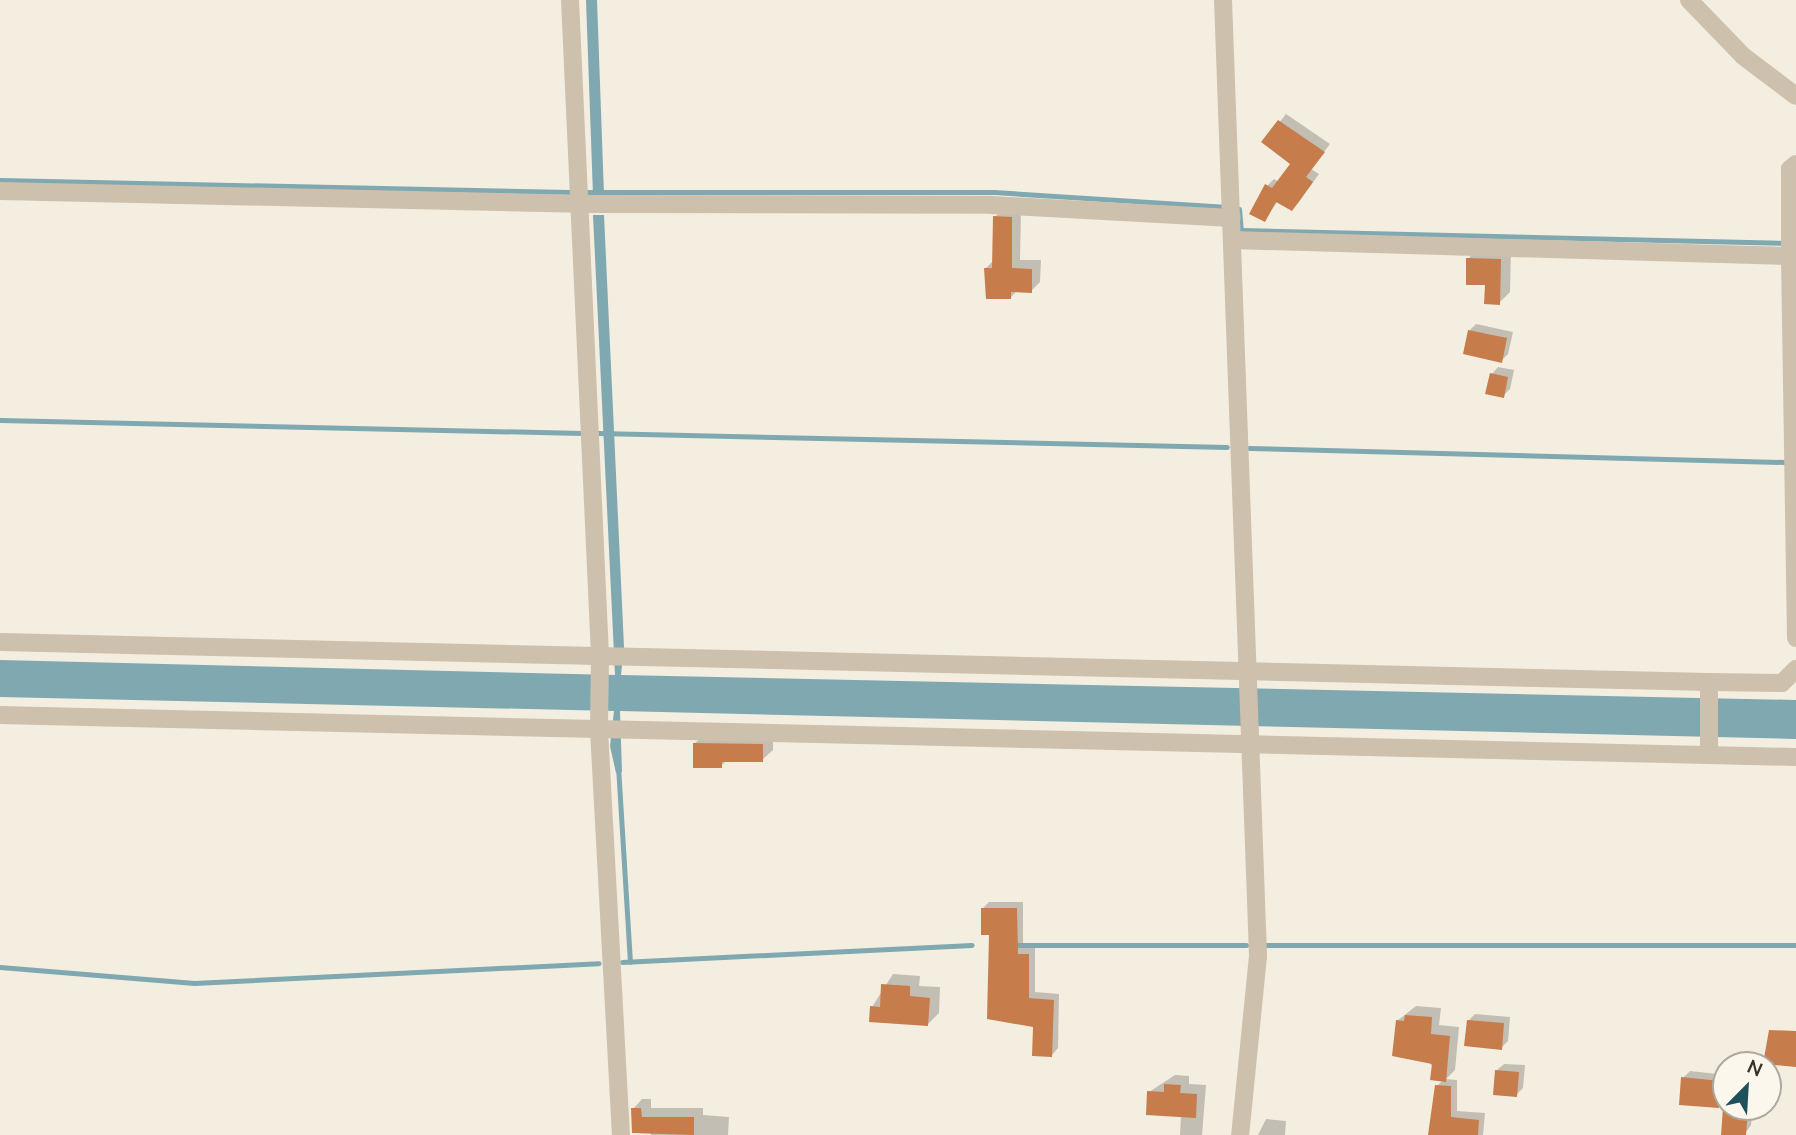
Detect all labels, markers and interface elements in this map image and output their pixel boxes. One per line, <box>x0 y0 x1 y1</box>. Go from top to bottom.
north arrow <box>1712 1051 1782 1121</box>
text: N <box>1743 1054 1767 1083</box>

